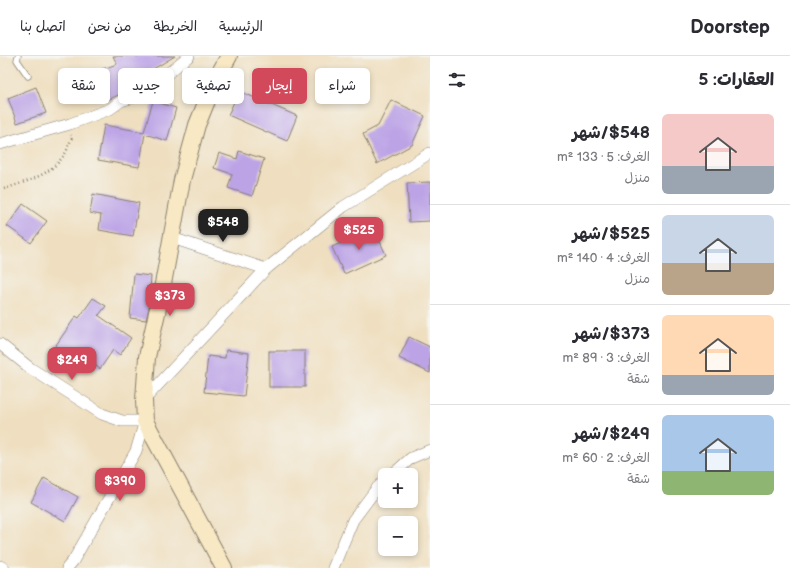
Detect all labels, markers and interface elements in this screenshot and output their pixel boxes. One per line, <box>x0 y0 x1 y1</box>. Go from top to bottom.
text: Doorstep <box>690 16 770 39</box>
text: اتصل بنا <box>20 18 66 35</box>
text: من نحن <box>88 18 131 35</box>
text: الخريطة <box>153 18 197 35</box>
text: الرئيسية <box>219 18 263 35</box>
chip: شقة <box>58 68 110 104</box>
chip: جديد <box>118 68 174 104</box>
chip: تصفية <box>182 68 244 104</box>
chip: إيجار <box>252 68 307 104</box>
chip: شراء <box>315 68 370 104</box>
icon: filters <box>446 69 468 91</box>
text: العقارات: 5 <box>699 70 774 90</box>
text: $548/شهر <box>572 123 650 143</box>
icon: home <box>694 130 742 178</box>
text: الغرف: 5 · 133 m² <box>557 149 650 165</box>
text: منزل <box>624 170 650 186</box>
pin: $548 <box>199 209 247 243</box>
text: $548 <box>207 214 239 230</box>
pin: $525 <box>335 217 383 251</box>
text: $525 <box>343 222 375 238</box>
text: $525/شهر <box>573 224 650 244</box>
icon: home <box>694 231 742 279</box>
text: الغرف: 4 · 140 m² <box>557 250 650 266</box>
text: منزل <box>624 271 650 287</box>
pin: $373 <box>146 283 194 317</box>
text: $373 <box>155 288 185 304</box>
text: $373/شهر <box>573 324 650 344</box>
icon: home <box>694 331 742 379</box>
pin: $249 <box>48 347 96 381</box>
text: الغرف: 3 · 89 m² <box>562 350 650 366</box>
text: $249 <box>56 352 88 368</box>
text: شقة <box>627 371 650 387</box>
text: $249/شهر <box>573 424 650 444</box>
icon: home <box>694 431 742 479</box>
text: الغرف: 2 · 60 m² <box>562 450 650 466</box>
pin: $390 <box>96 468 144 502</box>
map controls <box>378 468 418 556</box>
button: + <box>378 468 418 508</box>
text: شقة <box>627 471 650 487</box>
text: $390 <box>104 473 136 489</box>
button: − <box>378 516 418 556</box>

